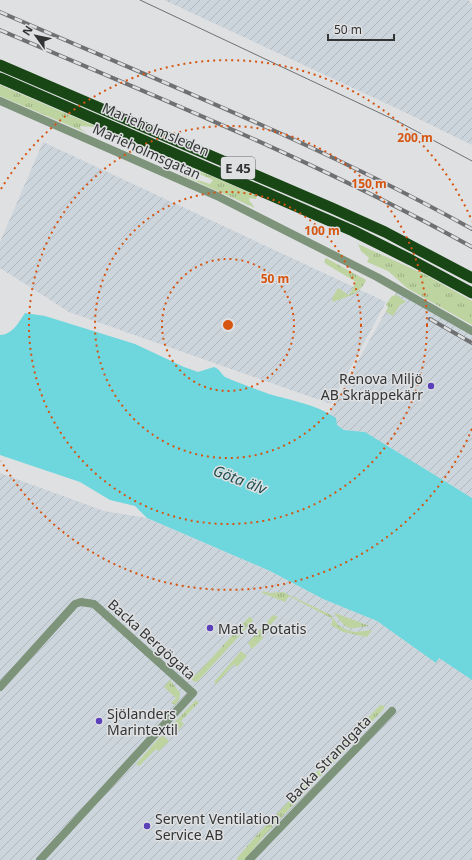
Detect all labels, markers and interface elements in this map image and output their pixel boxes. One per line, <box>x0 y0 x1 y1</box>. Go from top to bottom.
north arrow <box>16 16 56 56</box>
scale bar <box>328 16 394 42</box>
text: 50 m <box>334 21 362 38</box>
text: N <box>18 22 36 38</box>
street label: Marieholmsleden <box>99 98 213 160</box>
street label: Marieholmsgatan <box>90 119 204 183</box>
text: 200 m <box>397 129 433 146</box>
road number: E 45 <box>221 157 255 179</box>
text: 150 m <box>351 175 387 192</box>
text: 100 m <box>304 222 340 239</box>
text: 50 m <box>261 270 289 287</box>
centre of rings <box>221 318 235 332</box>
place label: Renova Miljö AB Skräppekärr <box>321 369 423 404</box>
marker: Renova Miljö AB Skräppekärr <box>426 381 436 391</box>
water label: Göta älv <box>211 460 270 499</box>
street label: Backa Bergögata <box>104 595 200 683</box>
place label: Mat & Potatis <box>218 619 307 638</box>
marker: Mat & Potatis <box>205 623 215 633</box>
place label: Sjölanders Marintextil <box>107 704 178 739</box>
street label: Backa Strandgata <box>281 711 375 807</box>
marker: Sjölanders Marintextil <box>94 716 104 726</box>
place label: Servent Ventilation Service AB <box>155 809 279 844</box>
marker: Servent Ventilation Service AB <box>142 821 152 831</box>

